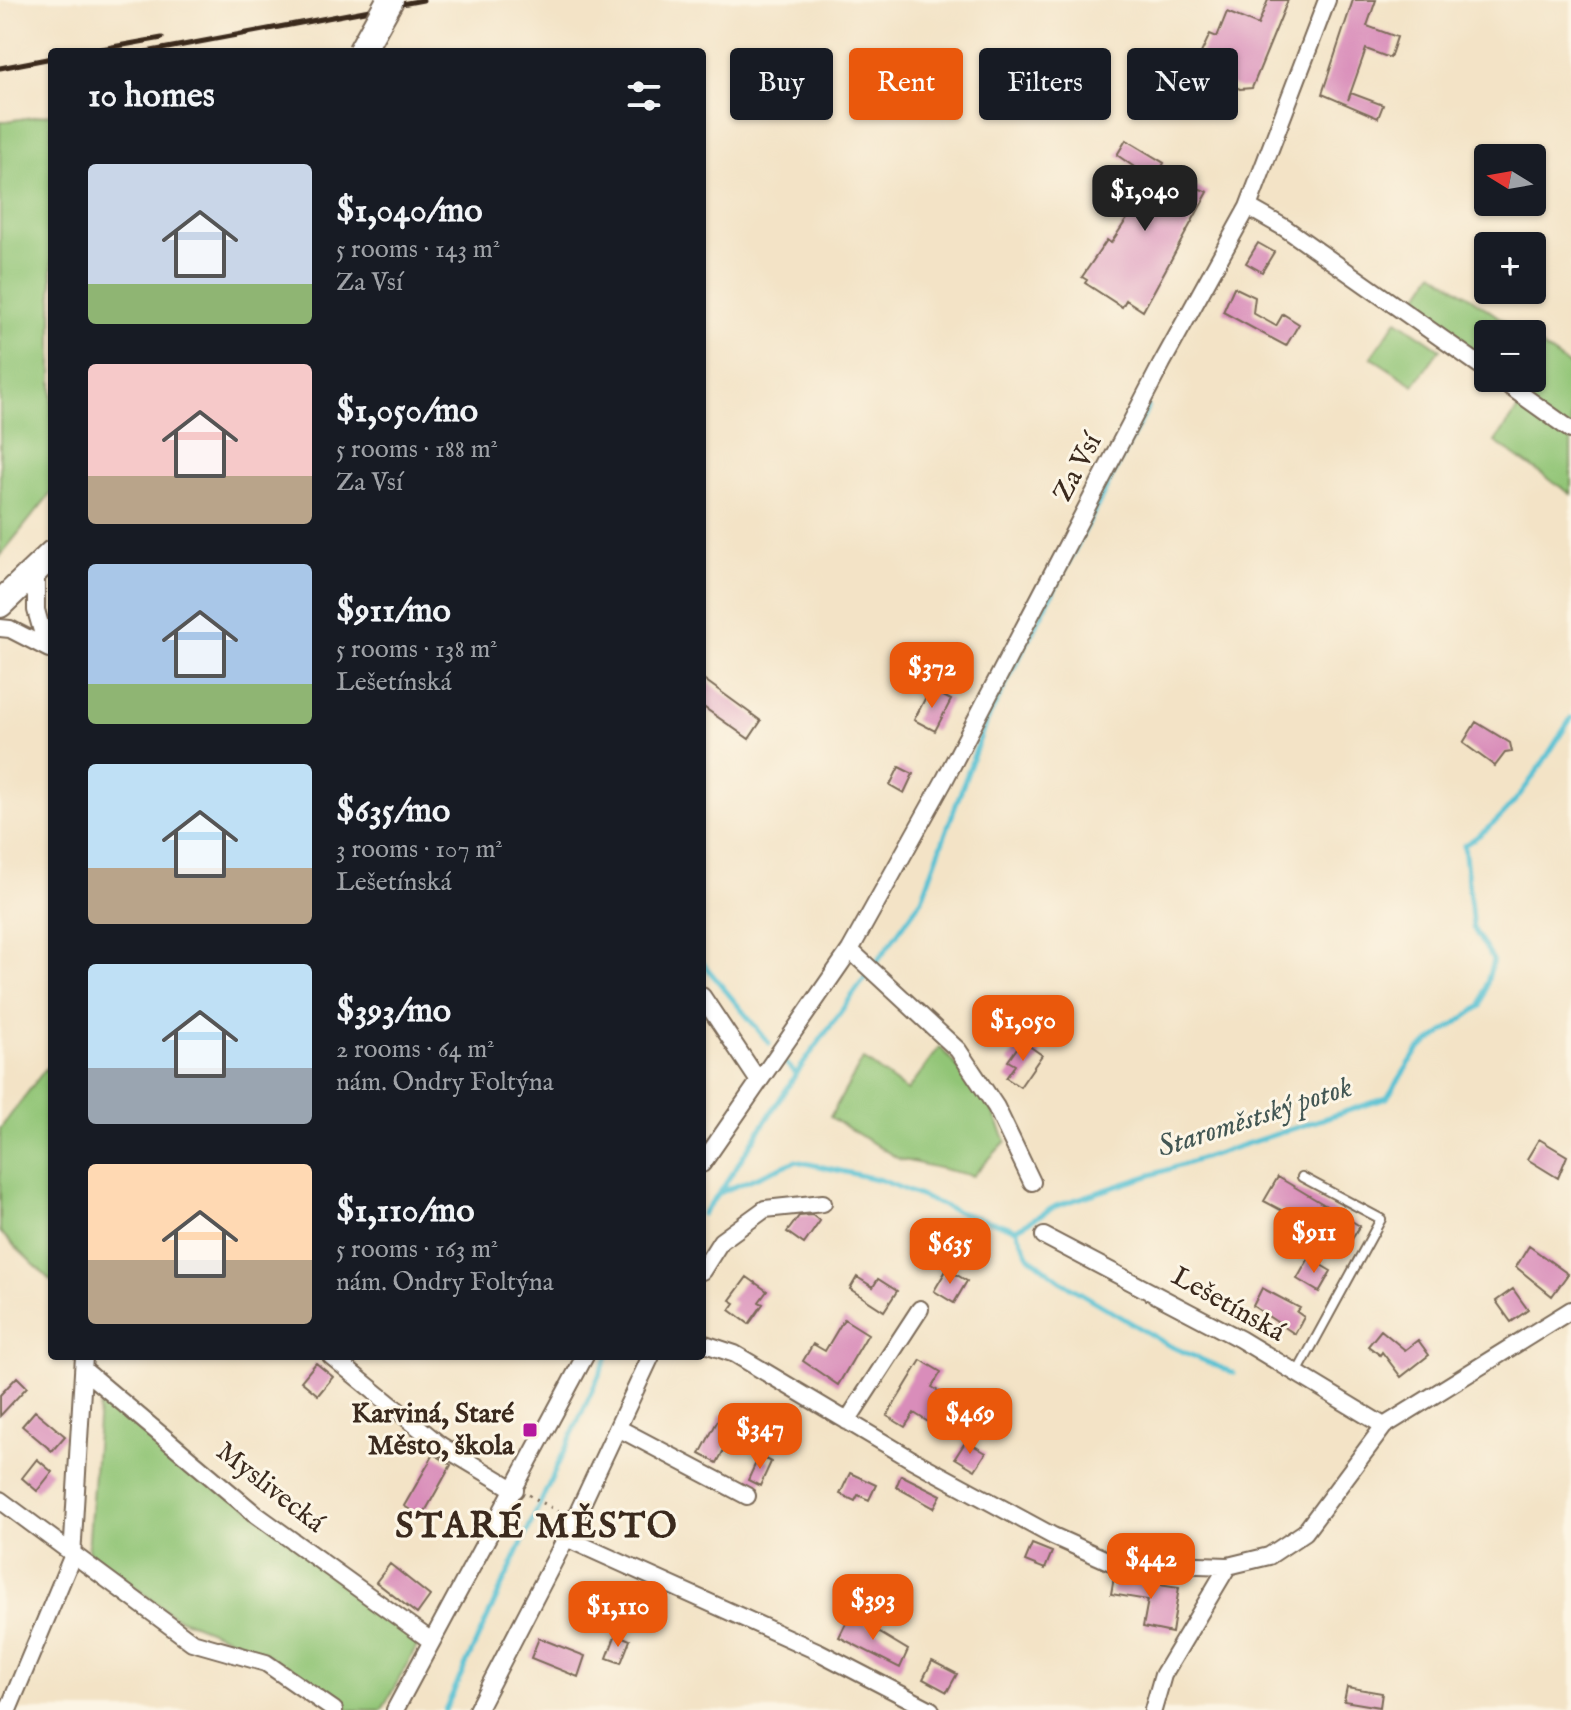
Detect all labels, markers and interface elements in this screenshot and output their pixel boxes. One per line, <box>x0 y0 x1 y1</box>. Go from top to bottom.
chip: Buy <box>730 48 833 120</box>
chip: Rent <box>849 48 963 120</box>
chip: Filters <box>979 48 1111 120</box>
chip: New <box>1127 48 1238 120</box>
icon: filters <box>622 74 666 118</box>
text: 10 homes <box>88 75 215 118</box>
north arrow <box>1474 144 1546 216</box>
map controls <box>1474 144 1546 392</box>
pin: $1,040 <box>1080 165 1210 233</box>
text: $1,040 <box>1110 174 1180 207</box>
text: $1,040/mo <box>336 190 483 233</box>
icon: home <box>152 196 248 292</box>
button: + <box>1474 232 1546 304</box>
text: 5 rooms · 143 m² <box>336 233 500 266</box>
text: Za Vsí <box>336 266 403 299</box>
button: − <box>1474 320 1546 392</box>
text: $1,050/mo <box>336 390 478 433</box>
icon: home <box>152 396 248 492</box>
street label: Za Vsí <box>1046 427 1111 508</box>
text: 5 rooms · 188 m² <box>336 433 498 466</box>
text: Za Vsí <box>336 466 403 499</box>
text: $911/mo <box>336 590 451 633</box>
icon: home <box>152 596 248 692</box>
text: 5 rooms · 138 m² <box>336 633 498 666</box>
pin: $372 <box>885 642 979 710</box>
text: $372 <box>908 651 956 684</box>
text: Lešetínská <box>336 666 452 699</box>
text: $635/mo <box>336 790 450 833</box>
icon: home <box>152 796 248 892</box>
text: 3 rooms · 107 m² <box>336 833 503 866</box>
text: Lešetínská <box>336 866 452 899</box>
text: $393/mo <box>336 990 451 1033</box>
pin: $1,050 <box>958 995 1088 1063</box>
icon: home <box>152 996 248 1092</box>
text: $1,050 <box>990 1004 1056 1037</box>
text: 2 rooms · 64 m² <box>336 1033 495 1066</box>
text: nám. Ondry Foltýna <box>336 1066 554 1099</box>
water label: Staroměstský potok <box>1153 1069 1357 1167</box>
text: $1,110/mo <box>336 1190 474 1233</box>
icon: home <box>152 1196 248 1292</box>
pin: $911 <box>1267 1207 1361 1275</box>
text: $911 <box>1291 1216 1337 1249</box>
pin: $635 <box>903 1218 997 1286</box>
text: $635 <box>928 1227 972 1260</box>
text: 5 rooms · 163 m² <box>336 1233 498 1266</box>
street label: Lešetínská <box>1165 1259 1292 1351</box>
text: nám. Ondry Foltýna <box>336 1266 554 1299</box>
pin: $469 <box>923 1388 1017 1456</box>
place label: Karviná, Staré Město, škola <box>351 1397 515 1464</box>
text: $469 <box>945 1397 995 1430</box>
pin: $347 <box>713 1403 807 1471</box>
text: $347 <box>736 1412 784 1445</box>
marker: Karviná, Staré Město, škola <box>521 1421 539 1439</box>
street label: Myslivecká <box>209 1435 332 1542</box>
district label: STARÉ MĚSTO <box>395 1502 679 1550</box>
pin: $442 <box>1104 1533 1198 1601</box>
text: $442 <box>1125 1542 1177 1575</box>
pin: $393 <box>826 1574 920 1642</box>
pin: $1,110 <box>553 1581 683 1649</box>
text: $393 <box>850 1583 896 1616</box>
text: $1,110 <box>586 1590 650 1623</box>

